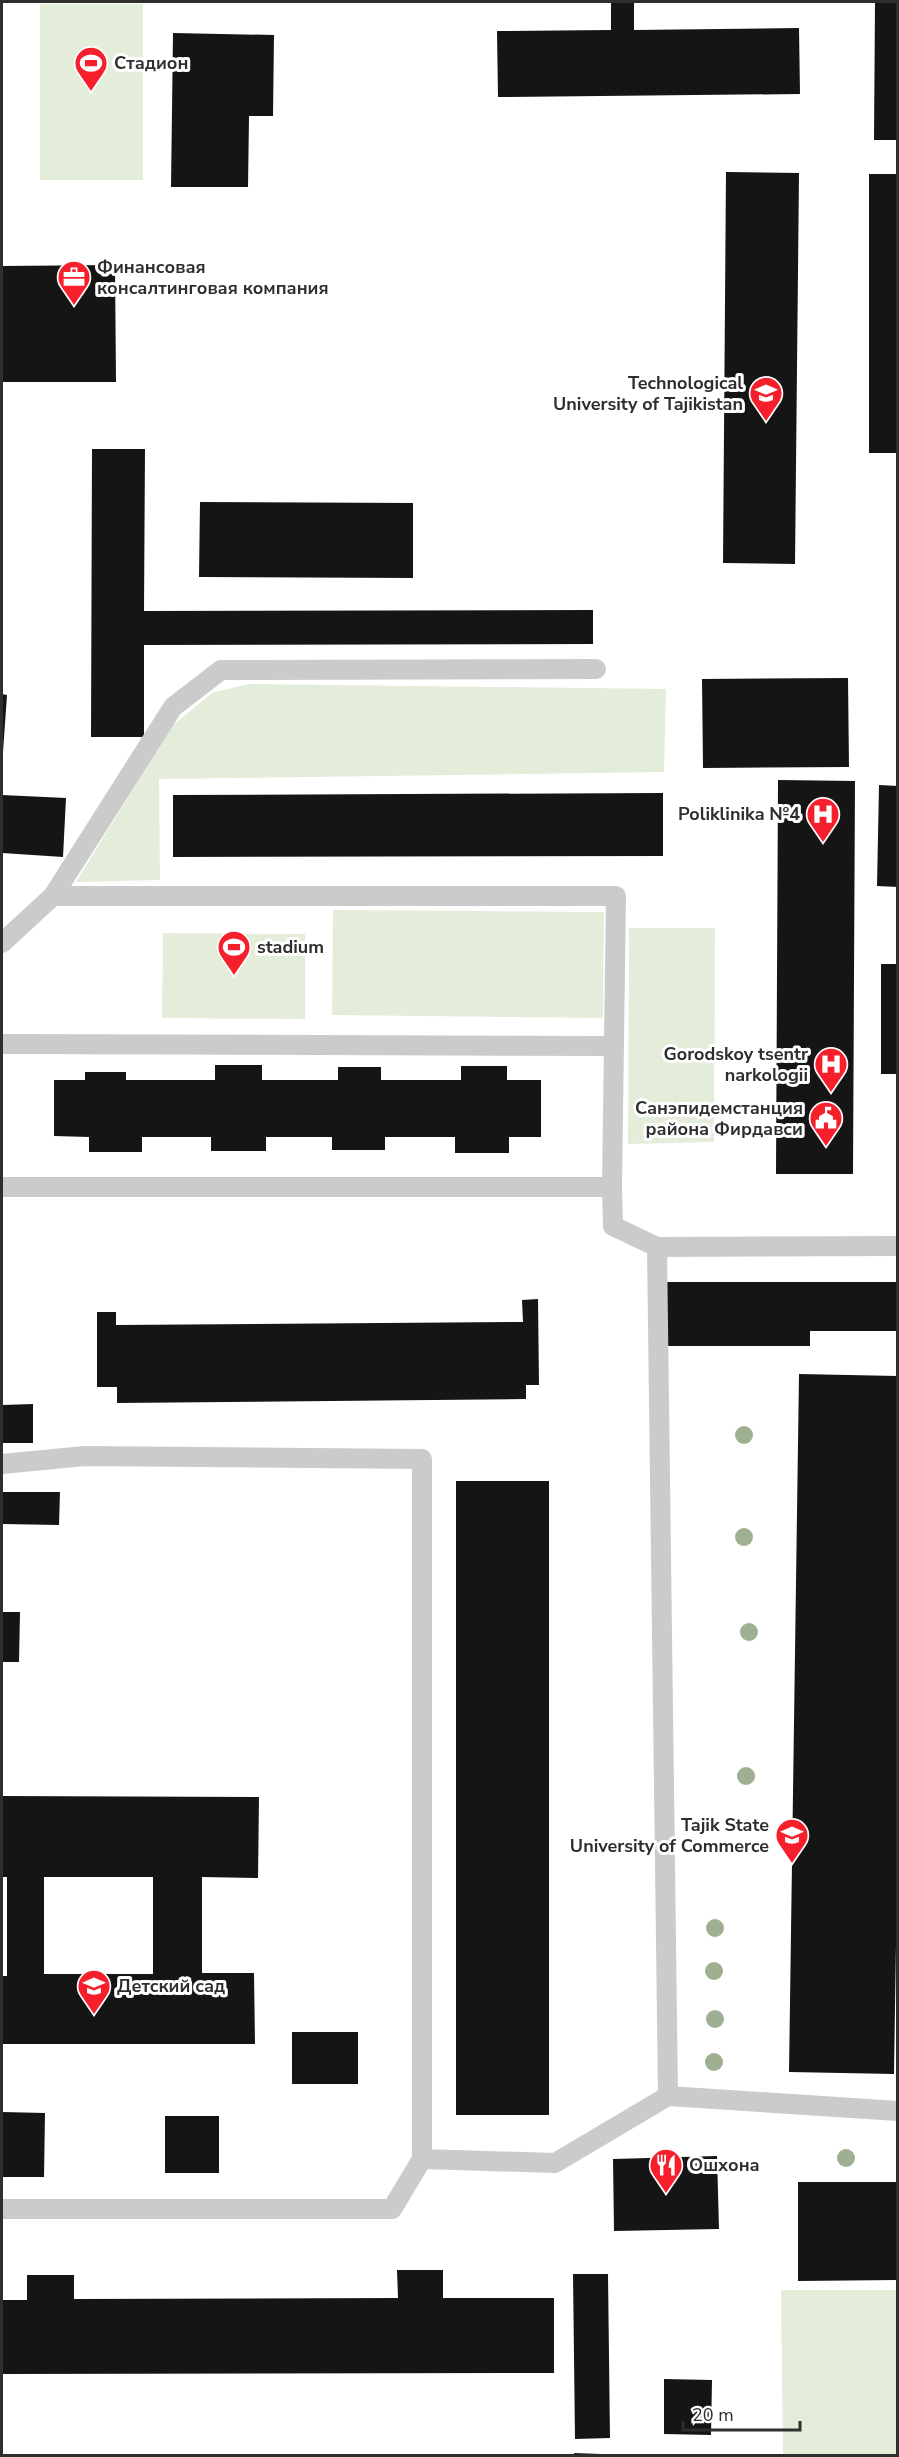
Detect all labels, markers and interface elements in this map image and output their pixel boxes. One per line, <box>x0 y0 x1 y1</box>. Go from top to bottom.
sports icon: Стадион <box>73 45 109 92</box>
place label: Стадион <box>114 51 188 75</box>
place label: Финансовая консалтинговая компания <box>97 255 329 300</box>
office icon: Финансовая консалтинговая компания <box>56 259 92 306</box>
place label: Technological University of Tajikistan <box>553 371 743 416</box>
school or university icon: Technological University of Tajikistan <box>748 375 784 422</box>
hospital icon: Poliklinika №4 <box>805 796 841 843</box>
place label: Poliklinika №4 <box>678 802 800 826</box>
sports icon: stadium <box>216 929 252 976</box>
place label: stadium <box>257 935 324 959</box>
place label: Gorodskoy tsentr narkologii <box>664 1042 808 1087</box>
hospital icon: Gorodskoy tsentr narkologii <box>813 1046 849 1093</box>
place label: Санэпидемстанция района Фирдавси <box>635 1096 803 1141</box>
public building icon: Санэпидемстанция района Фирдавси <box>808 1100 844 1147</box>
place label: Tajik State University of Commerce <box>570 1813 769 1858</box>
school or university icon: Tajik State University of Commerce <box>774 1817 810 1864</box>
school or university icon: Детский сад <box>76 1968 112 2015</box>
place label: Детский сад <box>117 1974 225 1998</box>
restaurant icon: Ошхона <box>648 2147 684 2194</box>
place label: Ошхона <box>689 2153 760 2177</box>
scale bar <box>683 2394 800 2432</box>
text: 20 m <box>692 2403 734 2427</box>

